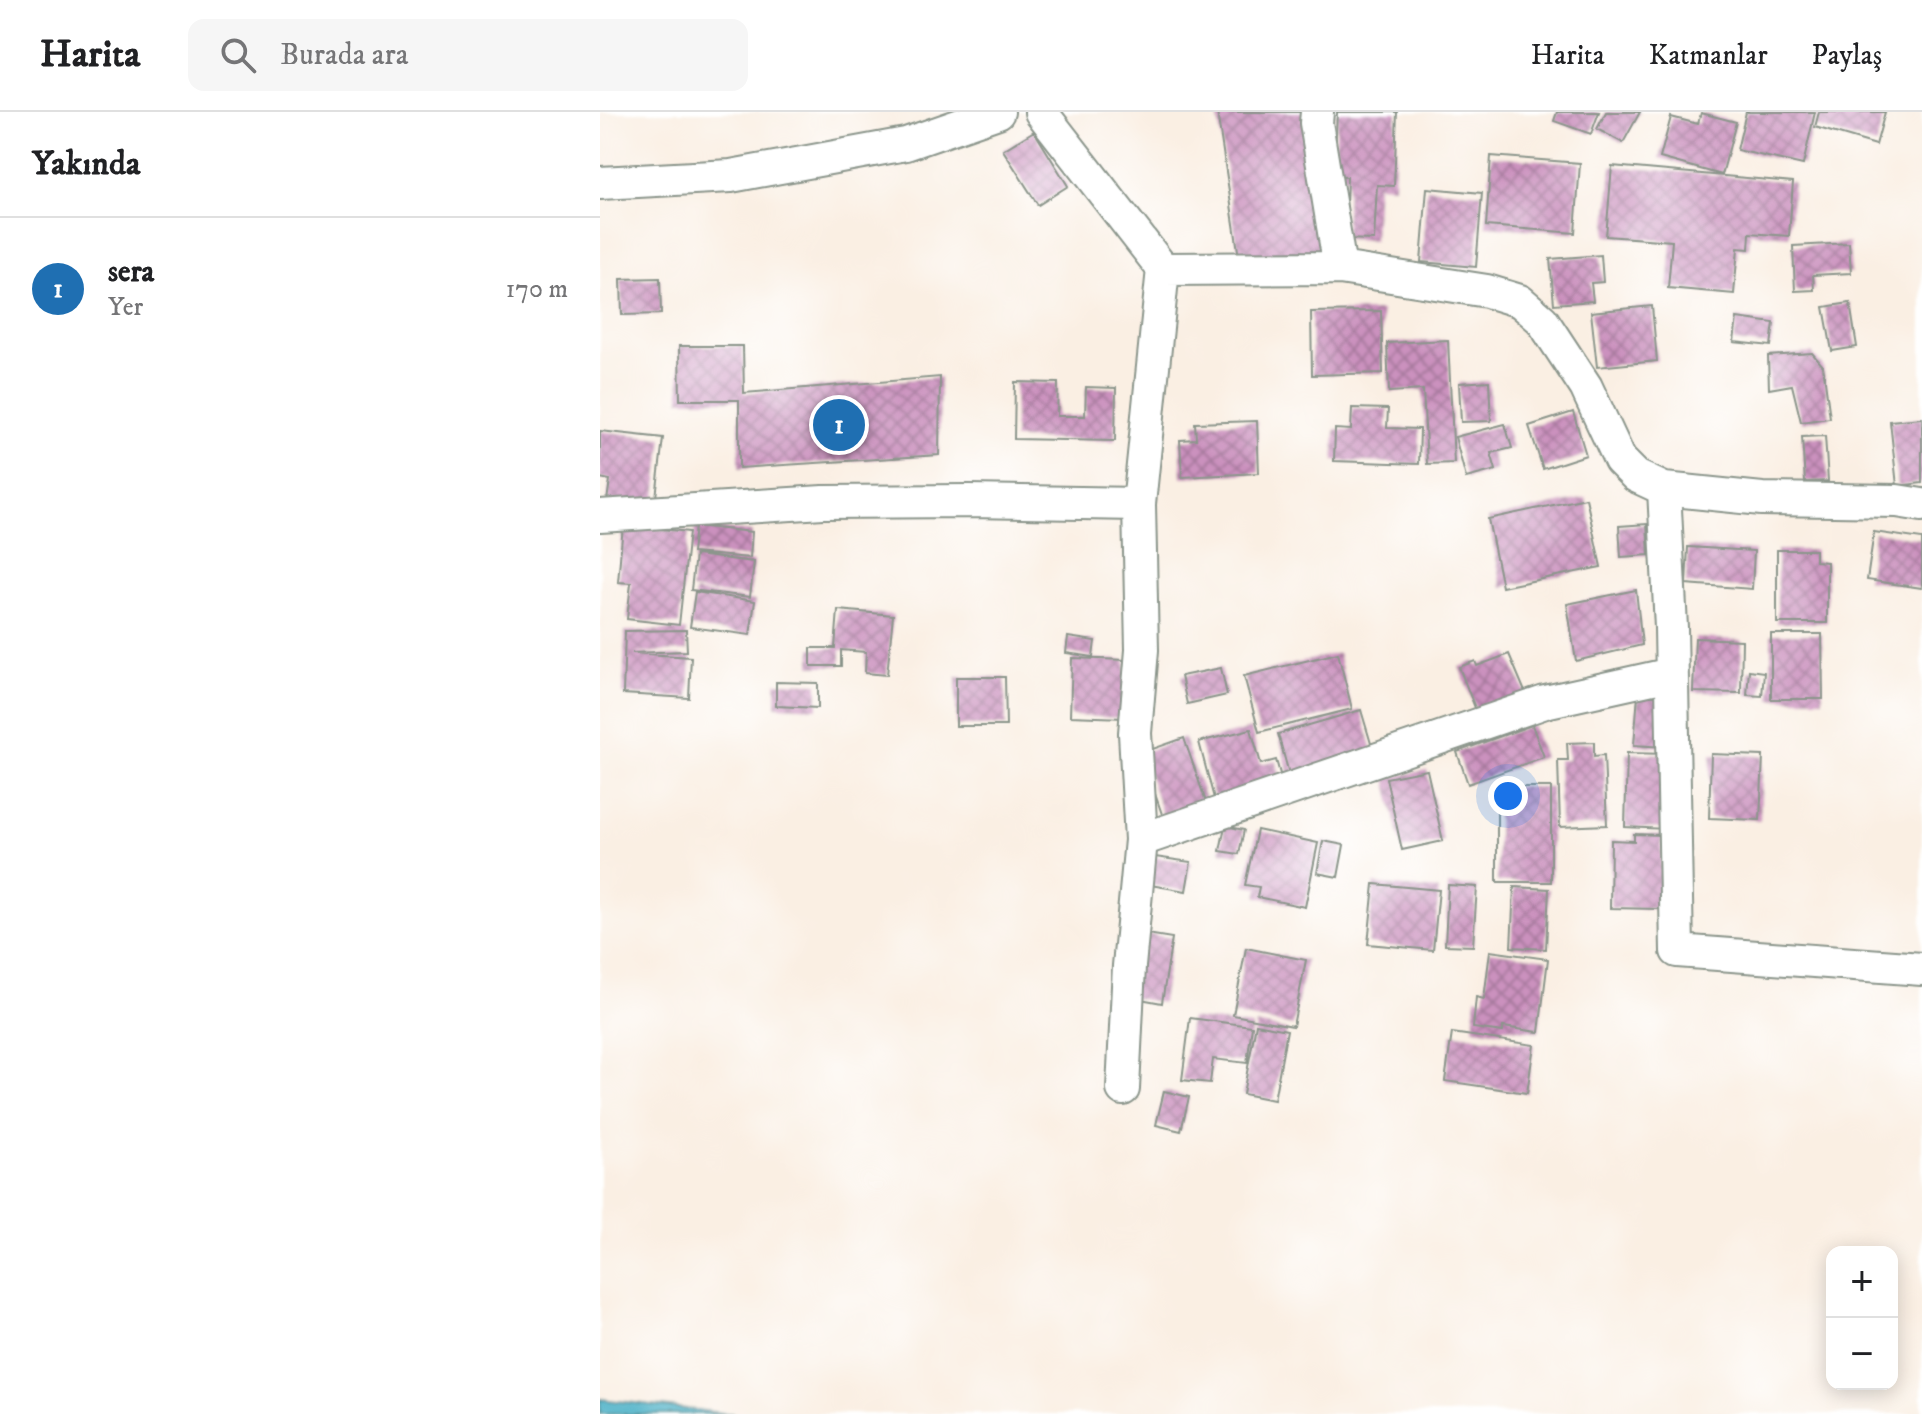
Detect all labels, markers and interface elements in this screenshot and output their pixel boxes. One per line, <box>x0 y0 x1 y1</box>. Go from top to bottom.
search box <box>188 19 748 91</box>
text: Harita <box>40 31 140 79</box>
icon: search <box>216 33 260 77</box>
text: Burada ara <box>280 37 409 74</box>
text: Harita <box>1531 38 1605 73</box>
text: Katmanlar <box>1649 38 1768 73</box>
text: Paylaş <box>1812 38 1882 73</box>
text: Yakında <box>32 143 140 185</box>
text: sera <box>108 254 154 291</box>
text: 1 <box>53 273 63 306</box>
text: 170 m <box>506 273 568 306</box>
text: Yer <box>108 291 143 324</box>
pin: 1 <box>813 395 865 455</box>
your location <box>1488 776 1528 816</box>
map controls <box>1826 1246 1898 1390</box>
button: + <box>1826 1246 1898 1318</box>
button: − <box>1826 1318 1898 1390</box>

